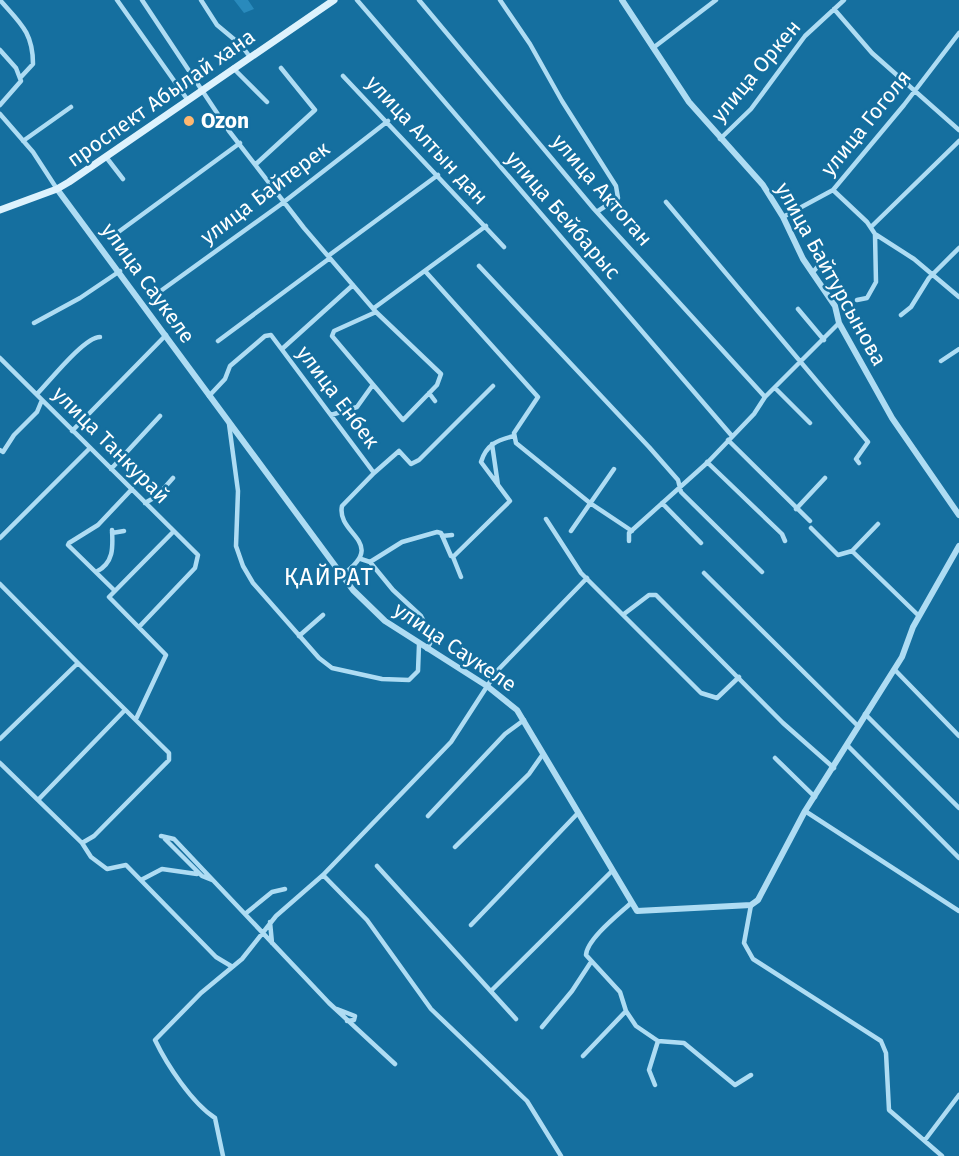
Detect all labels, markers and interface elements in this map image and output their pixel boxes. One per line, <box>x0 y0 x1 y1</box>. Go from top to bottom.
street label: улица Оркен <box>706 15 806 127</box>
street label: проспект Абылай хана <box>62 23 260 173</box>
street label: улица Гоголя <box>815 65 917 181</box>
street label: улица Алтын дан <box>361 70 493 210</box>
place label: Ozon <box>201 108 249 134</box>
marker: Ozon <box>182 114 196 128</box>
street label: улица Актоган <box>546 129 658 251</box>
street label: улица Байтерек <box>195 136 335 250</box>
street label: улица Бейбарыс <box>500 145 626 285</box>
street label: улица Байтурсынова <box>770 178 892 370</box>
street label: улица Саукеле <box>96 218 200 348</box>
street label: улица Енбек <box>291 340 385 454</box>
street label: улица Танкурай <box>47 381 175 509</box>
district label: ҚАЙРАТ <box>284 563 374 591</box>
street label: улица Саукеле <box>389 596 521 698</box>

